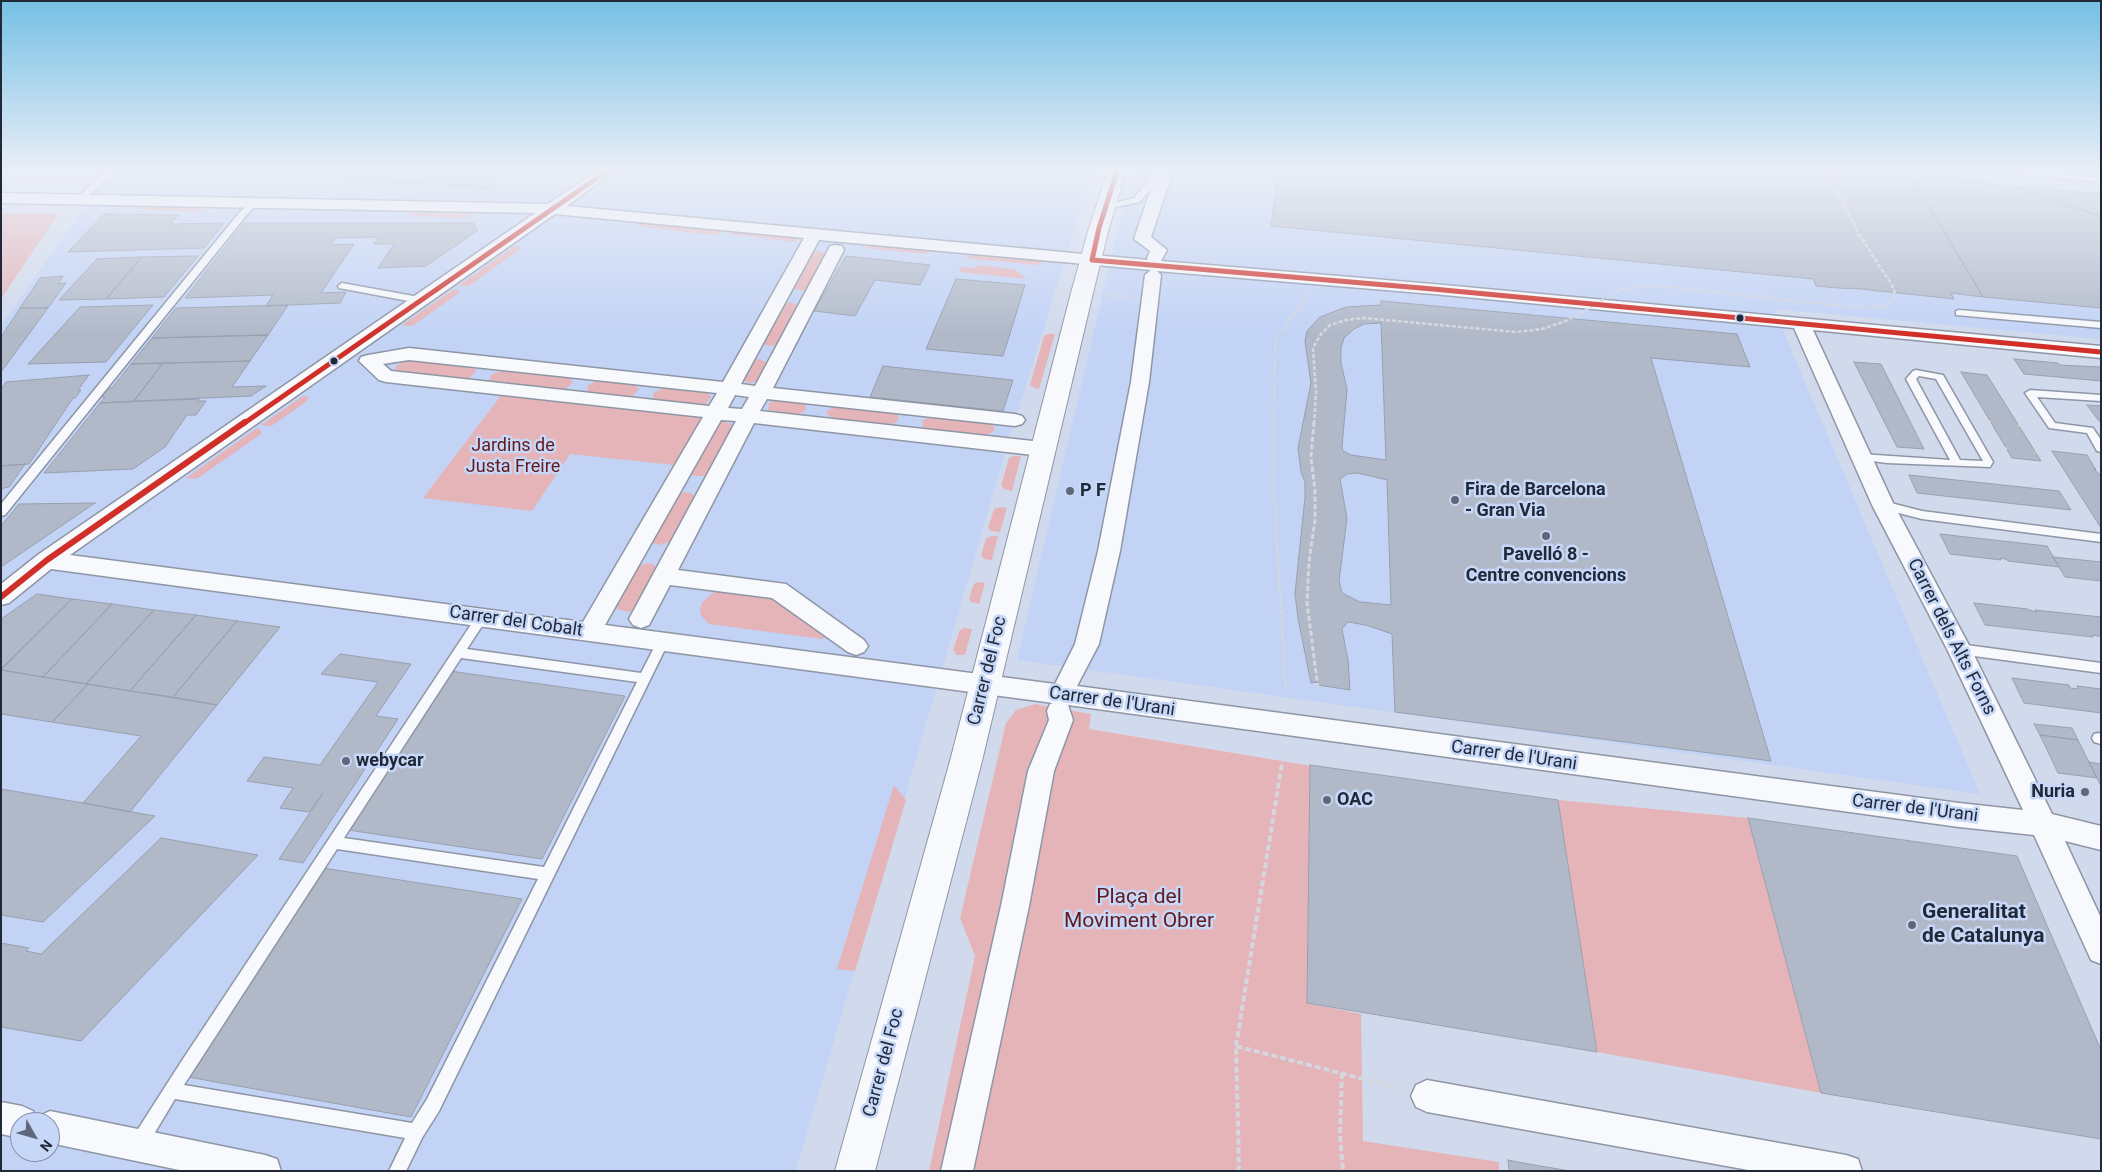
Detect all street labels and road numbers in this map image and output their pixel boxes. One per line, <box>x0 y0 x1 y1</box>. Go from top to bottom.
street label: Carrer dels Alts Forns <box>1902 555 2000 719</box>
street label: Carrer del Cobalt <box>448 602 584 642</box>
street label: Carrer del Foc <box>964 614 1012 728</box>
street label: Carrer de l'Urani <box>1048 682 1176 722</box>
street label: Carrer de l'Urani <box>1450 736 1578 776</box>
street label: Carrer de l'Urani <box>1851 791 1979 827</box>
street label: Carrer del Foc <box>859 1006 909 1120</box>

